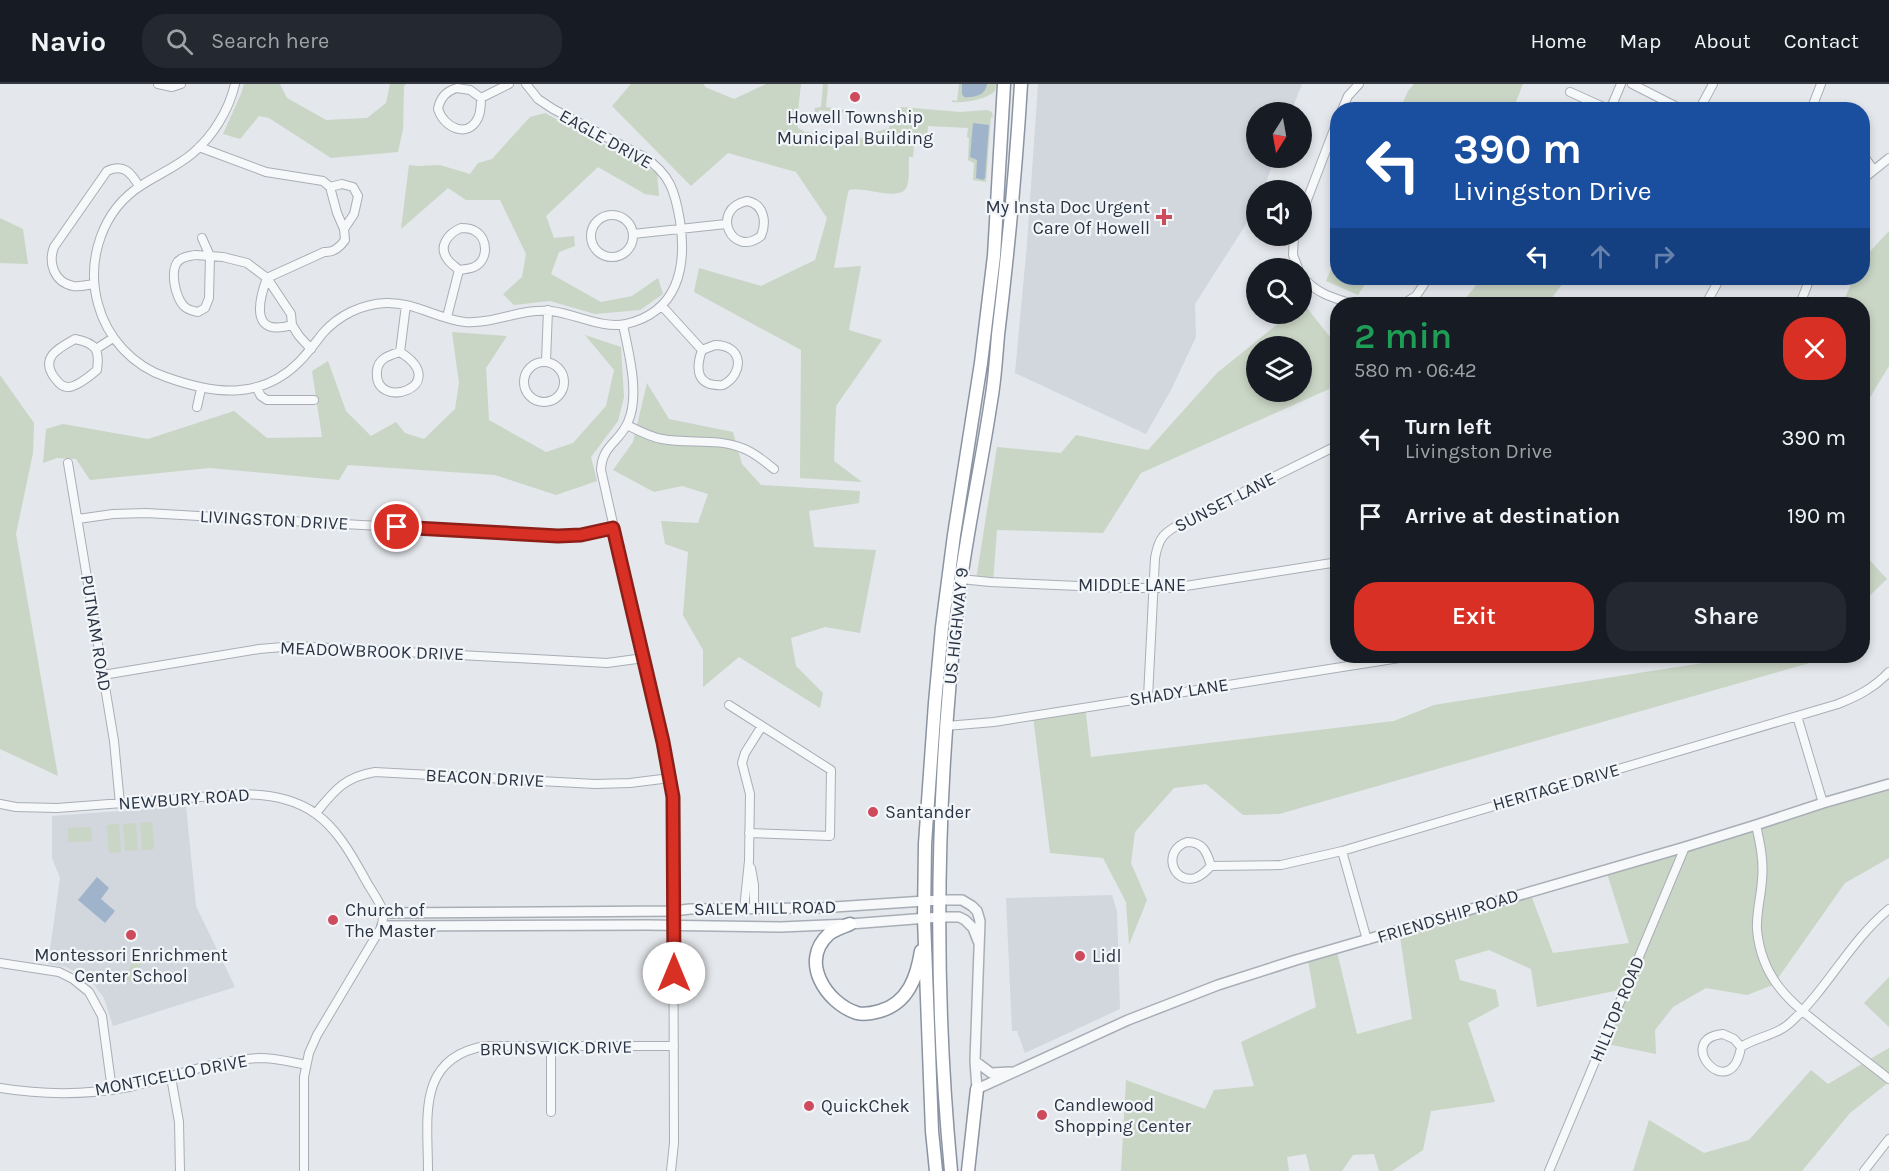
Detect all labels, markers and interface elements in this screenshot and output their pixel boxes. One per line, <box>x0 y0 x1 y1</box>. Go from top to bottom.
search box <box>142 14 562 68</box>
text: Navio <box>30 25 106 58</box>
icon: search <box>163 25 196 58</box>
text: Search here <box>211 28 329 54</box>
text: Home <box>1531 29 1587 53</box>
text: Map <box>1620 29 1661 53</box>
text: About <box>1694 29 1751 53</box>
text: Contact <box>1784 29 1859 53</box>
marker: Howell Township Municipal Building <box>848 90 862 104</box>
north arrow <box>1246 102 1312 168</box>
map controls <box>1246 102 1312 402</box>
street label: EAGLE DRIVE <box>556 104 656 174</box>
place label: Howell Township Municipal Building <box>777 106 933 149</box>
text: 390 m <box>1453 124 1582 174</box>
icon: left <box>1354 126 1432 204</box>
text: Livingston Drive <box>1453 175 1652 207</box>
button: sound <box>1246 180 1312 246</box>
place label: My Insta Doc Urgent Care Of Howell <box>985 196 1150 239</box>
marker: My Insta Doc Urgent Care Of Howell <box>1155 208 1173 226</box>
icon: left <box>1521 240 1554 273</box>
icon: ahead <box>1584 240 1617 273</box>
icon: right <box>1647 240 1680 273</box>
button: search <box>1246 258 1312 324</box>
text: 2 min <box>1354 315 1452 357</box>
button: close <box>1783 317 1846 380</box>
button: layers <box>1246 336 1312 402</box>
text: 580 m · 06:42 <box>1354 359 1477 382</box>
text: Turn left <box>1405 414 1492 440</box>
icon: left <box>1354 422 1387 455</box>
text: 390 m <box>1781 425 1846 451</box>
text: Livingston Drive <box>1405 440 1552 463</box>
street label: SUNSET LANE <box>1171 467 1279 537</box>
icon: arrive <box>1354 500 1387 533</box>
pin <box>371 501 422 552</box>
text: Arrive at destination <box>1405 503 1620 529</box>
text: 190 m <box>1787 503 1846 529</box>
street label: LIVINGSTON DRIVE <box>199 505 349 535</box>
icon: arrive <box>380 510 413 543</box>
street label: US HIGHWAY 9 <box>939 566 973 686</box>
street label: PUTNAM ROAD <box>76 573 116 693</box>
street label: MIDDLE LANE <box>1078 574 1186 596</box>
button: Exit <box>1354 582 1594 651</box>
button: Share <box>1606 582 1846 651</box>
street label: MEADOWBROOK DRIVE <box>280 637 464 665</box>
street label: SHADY LANE <box>1128 673 1230 711</box>
street label: HERITAGE DRIVE <box>1490 758 1622 816</box>
street label: BEACON DRIVE <box>425 764 545 792</box>
street label: NEWBURY ROAD <box>118 783 250 815</box>
place label: Santander <box>885 801 971 823</box>
marker: Santander <box>866 805 880 819</box>
street label: FRIENDSHIP ROAD <box>1375 884 1521 948</box>
street label: SALEM HILL ROAD <box>694 896 836 920</box>
place label: Church of The Master <box>345 899 436 942</box>
marker: Church of The Master <box>326 913 340 927</box>
marker: Montessori Enrichment Center School <box>124 928 138 942</box>
position arrow <box>642 941 706 1005</box>
place label: Montessori Enrichment Center School <box>34 944 228 987</box>
place label: Lidl <box>1092 945 1121 967</box>
marker: Lidl <box>1073 949 1087 963</box>
street label: HILLTOP ROAD <box>1585 953 1649 1065</box>
street label: BRUNSWICK DRIVE <box>479 1036 633 1060</box>
street label: MONTICELLO DRIVE <box>93 1049 249 1101</box>
place label: Candlewood Shopping Center <box>1054 1094 1191 1137</box>
place label: QuickChek <box>821 1095 910 1117</box>
marker: QuickChek <box>802 1099 816 1113</box>
marker: Candlewood Shopping Center <box>1035 1108 1049 1122</box>

